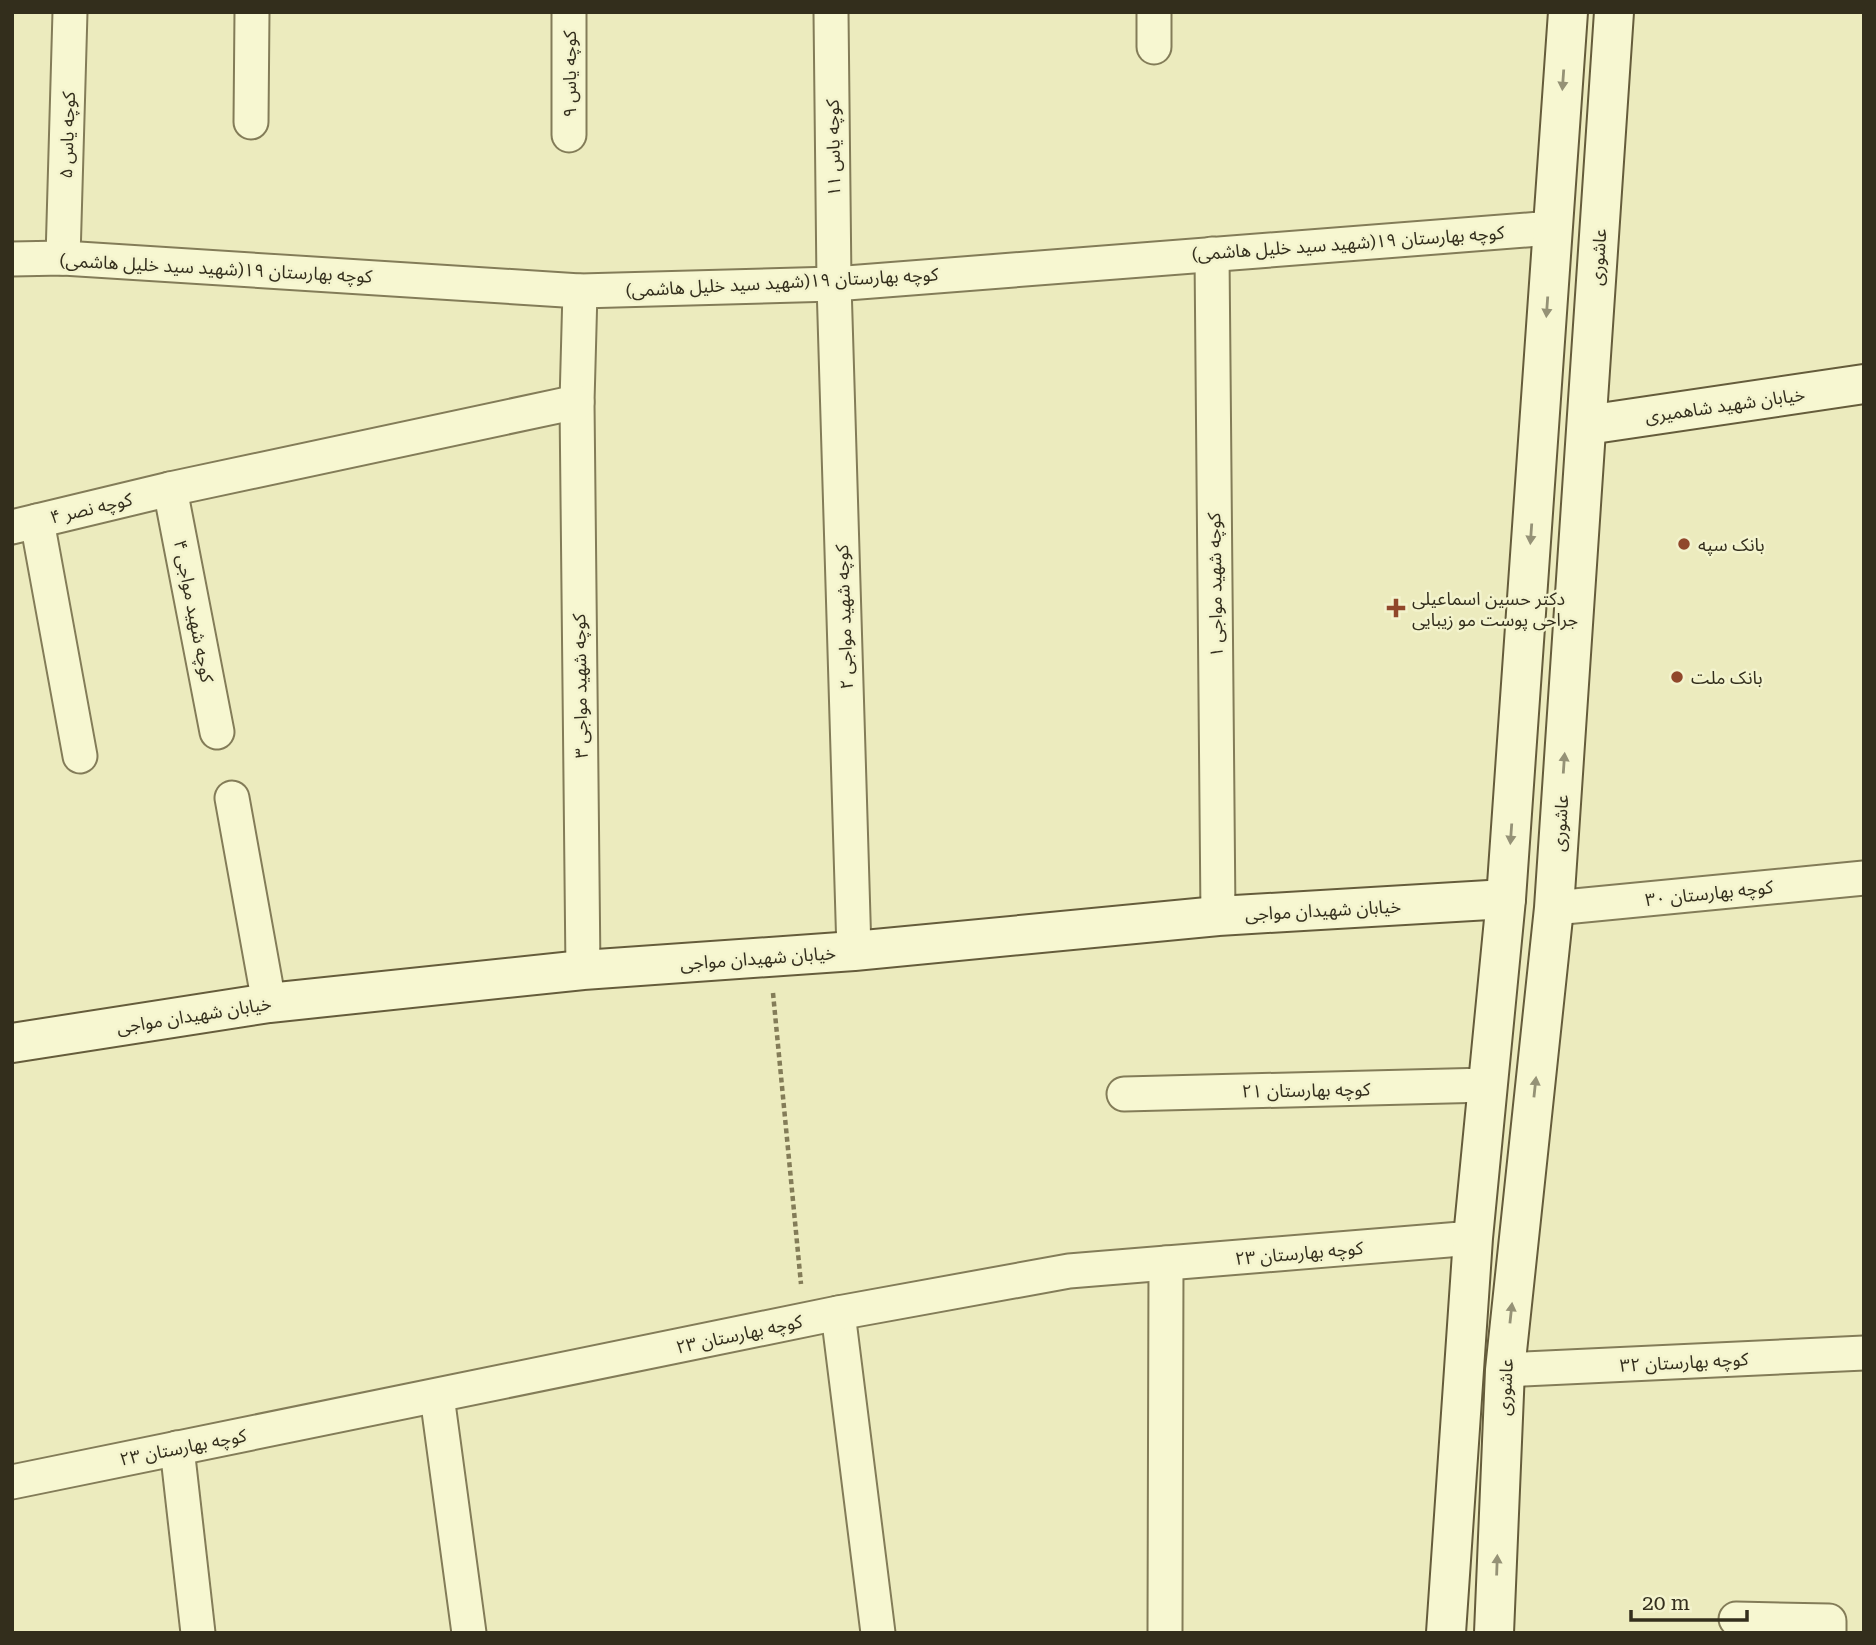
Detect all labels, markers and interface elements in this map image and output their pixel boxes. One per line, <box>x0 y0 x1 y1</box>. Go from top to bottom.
street label: کوچه یاس ۹ <box>559 30 581 118</box>
one-way arrow <box>1557 70 1568 92</box>
street label: کوچه یاس ۵ <box>55 91 80 179</box>
street label: کوچه یاس ۱۱ <box>822 99 845 197</box>
street label: کوچه بهارستان ۱۹(شهید سید خلیل هاشمی) <box>1191 222 1506 265</box>
street label: عاشوری <box>1586 228 1611 286</box>
street label: کوچه بهارستان ۱۹(شهید سید خلیل هاشمی) <box>59 249 374 288</box>
street label: کوچه بهارستان ۱۹(شهید سید خلیل هاشمی) <box>625 263 940 302</box>
one-way arrow <box>1541 296 1552 318</box>
street label: خیابان شهید شاهمیری <box>1644 383 1806 428</box>
street label: کوچه نصر ۴ <box>48 488 135 529</box>
street label: کوچه شهید مواجی ۱ <box>1203 512 1228 658</box>
one-way arrow <box>1525 523 1536 545</box>
place label: بانک سپه <box>1698 534 1765 556</box>
marker: بانک سپه <box>1676 536 1692 552</box>
street label: کوچه شهید مواجی ۴ <box>169 538 218 685</box>
street label: کوچه شهید مواجی ۲ <box>831 544 858 690</box>
place label: دکتر حسین اسماعیلی جراحی پوست مو زیبایی <box>1412 588 1578 631</box>
marker: دکتر حسین اسماعیلی جراحی پوست مو زیبایی <box>1386 598 1406 618</box>
street label: کوچه شهید مواجی ۳ <box>568 613 593 759</box>
place label: بانک ملت <box>1691 667 1763 688</box>
marker: بانک ملت <box>1669 669 1685 685</box>
one-way arrow <box>1559 751 1570 773</box>
street label: عاشوری <box>1548 794 1573 852</box>
one-way arrow <box>1505 824 1516 846</box>
street label: کوچه بهارستان ۳۰ <box>1644 876 1775 911</box>
street label: خیابان شهیدان مواجی <box>1244 895 1402 926</box>
street label: خیابان شهیدان مواجی <box>679 942 837 975</box>
street label: خیابان شهیدان مواجی <box>115 992 273 1039</box>
one-way arrow <box>1530 1076 1541 1098</box>
street label: کوچه بهارستان ۲۱ <box>1242 1078 1371 1103</box>
street label: کوچه بهارستان ۲۳ <box>1234 1237 1365 1270</box>
one-way arrow <box>1506 1302 1517 1324</box>
street label: کوچه بهارستان ۲۳ <box>674 1310 805 1359</box>
street label: کوچه بهارستان ۳۲ <box>1619 1348 1749 1377</box>
street label: عاشوری <box>1493 1358 1518 1416</box>
street label: کوچه بهارستان ۲۳ <box>118 1424 249 1471</box>
one-way arrow <box>1491 1553 1502 1575</box>
scale bar <box>1631 1578 1746 1622</box>
text: 20 m <box>1642 1591 1690 1615</box>

